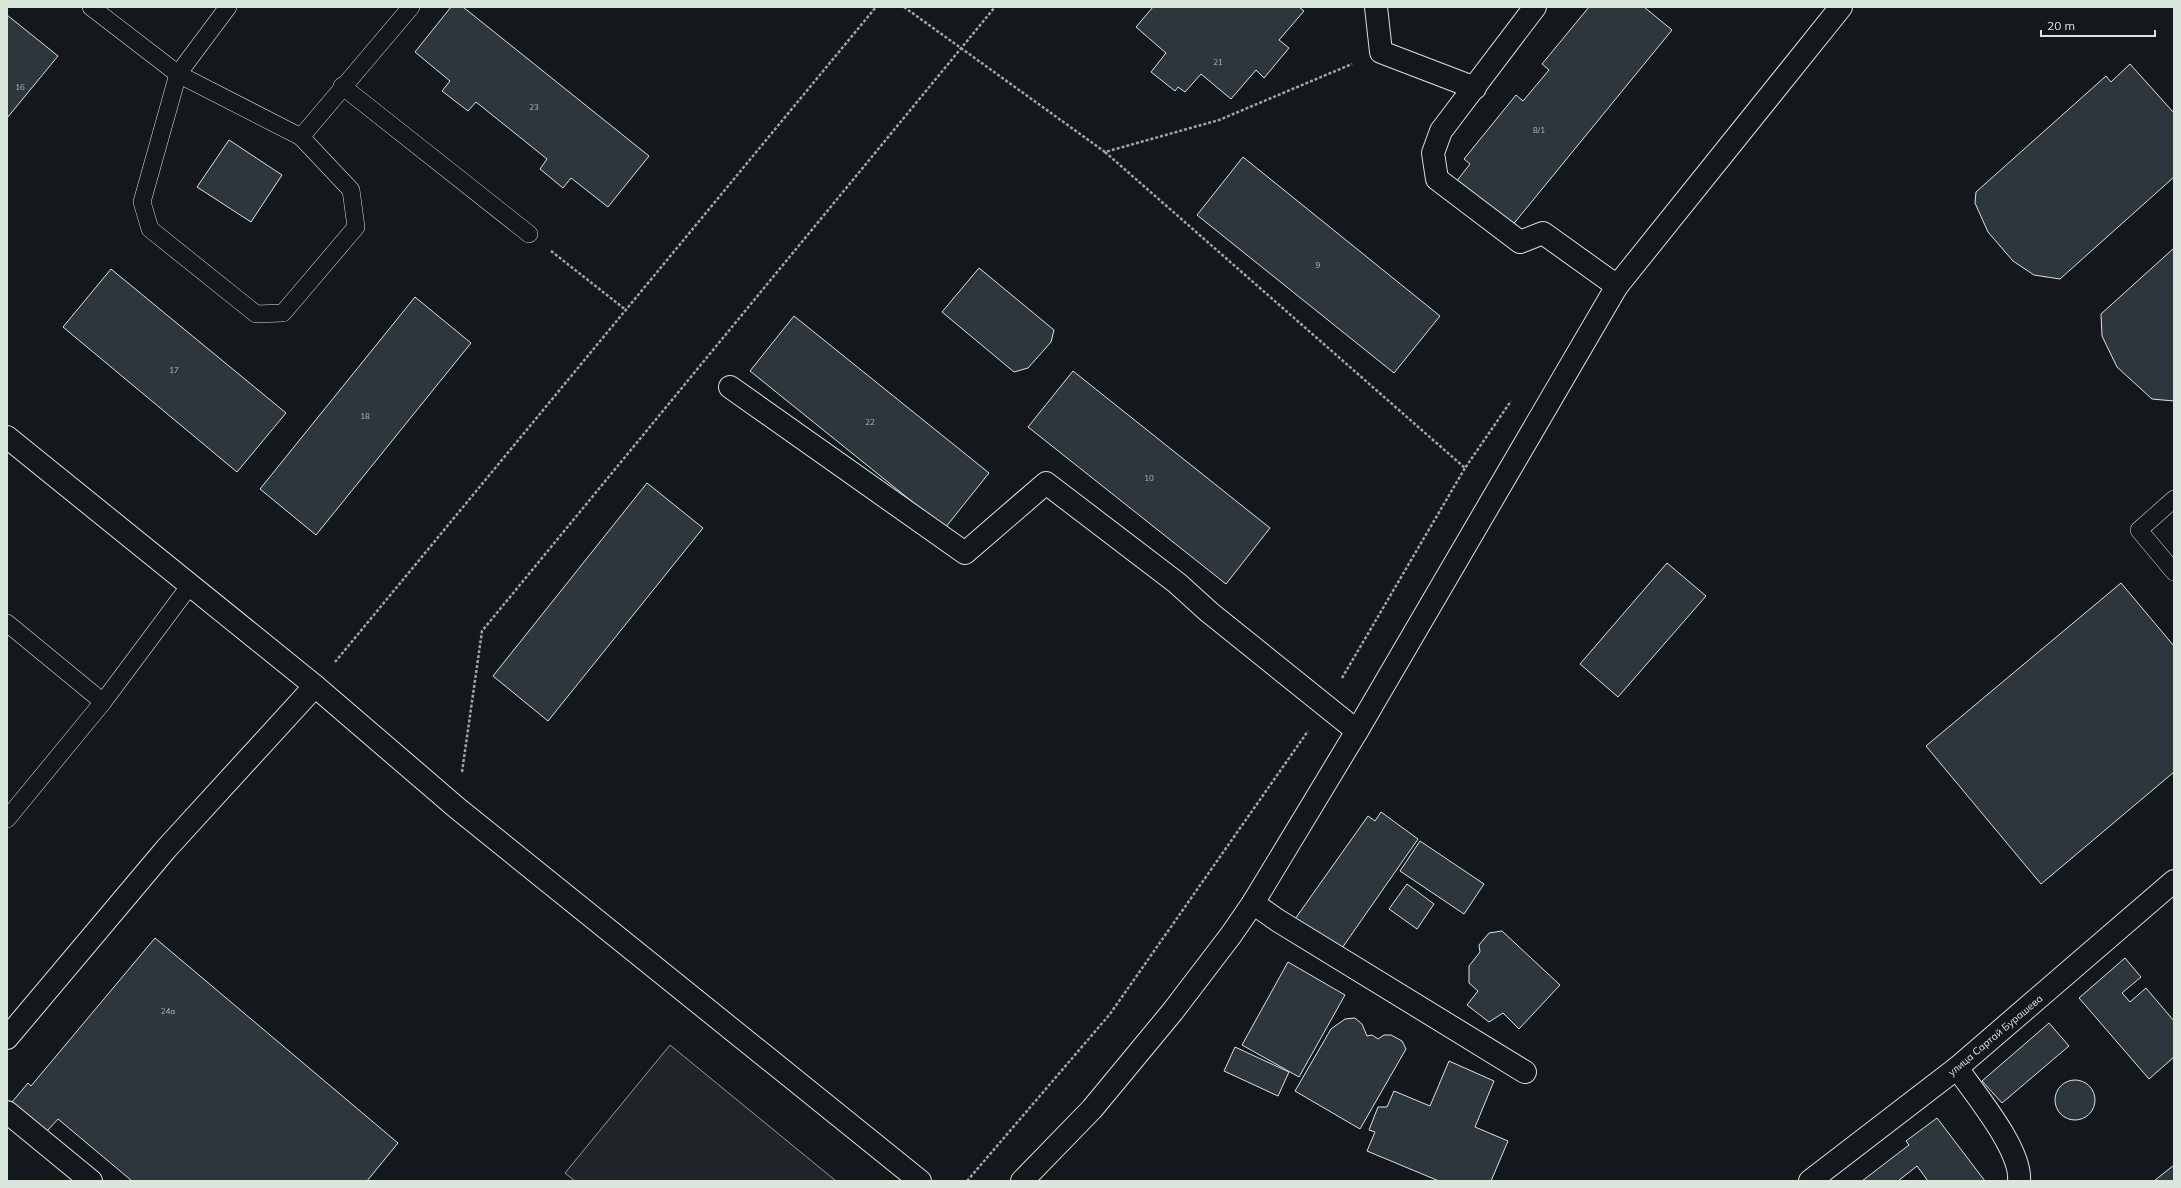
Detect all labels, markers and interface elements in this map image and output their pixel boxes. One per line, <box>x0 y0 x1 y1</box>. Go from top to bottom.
scale bar <box>2041 12 2155 38</box>
text: 20 m <box>2047 18 2075 33</box>
house number: 21 <box>1213 57 1223 67</box>
house number: 16 <box>15 82 25 92</box>
house number: 23 <box>529 102 539 112</box>
house number: 8/1 <box>1533 125 1545 135</box>
house number: 9 <box>1316 260 1321 270</box>
house number: 17 <box>169 365 179 375</box>
house number: 18 <box>360 411 370 421</box>
house number: 22 <box>865 417 875 427</box>
house number: 10 <box>1144 473 1154 483</box>
street label: улица Сартай Бурашева <box>1945 992 2045 1079</box>
house number: 24а <box>161 1006 175 1016</box>

